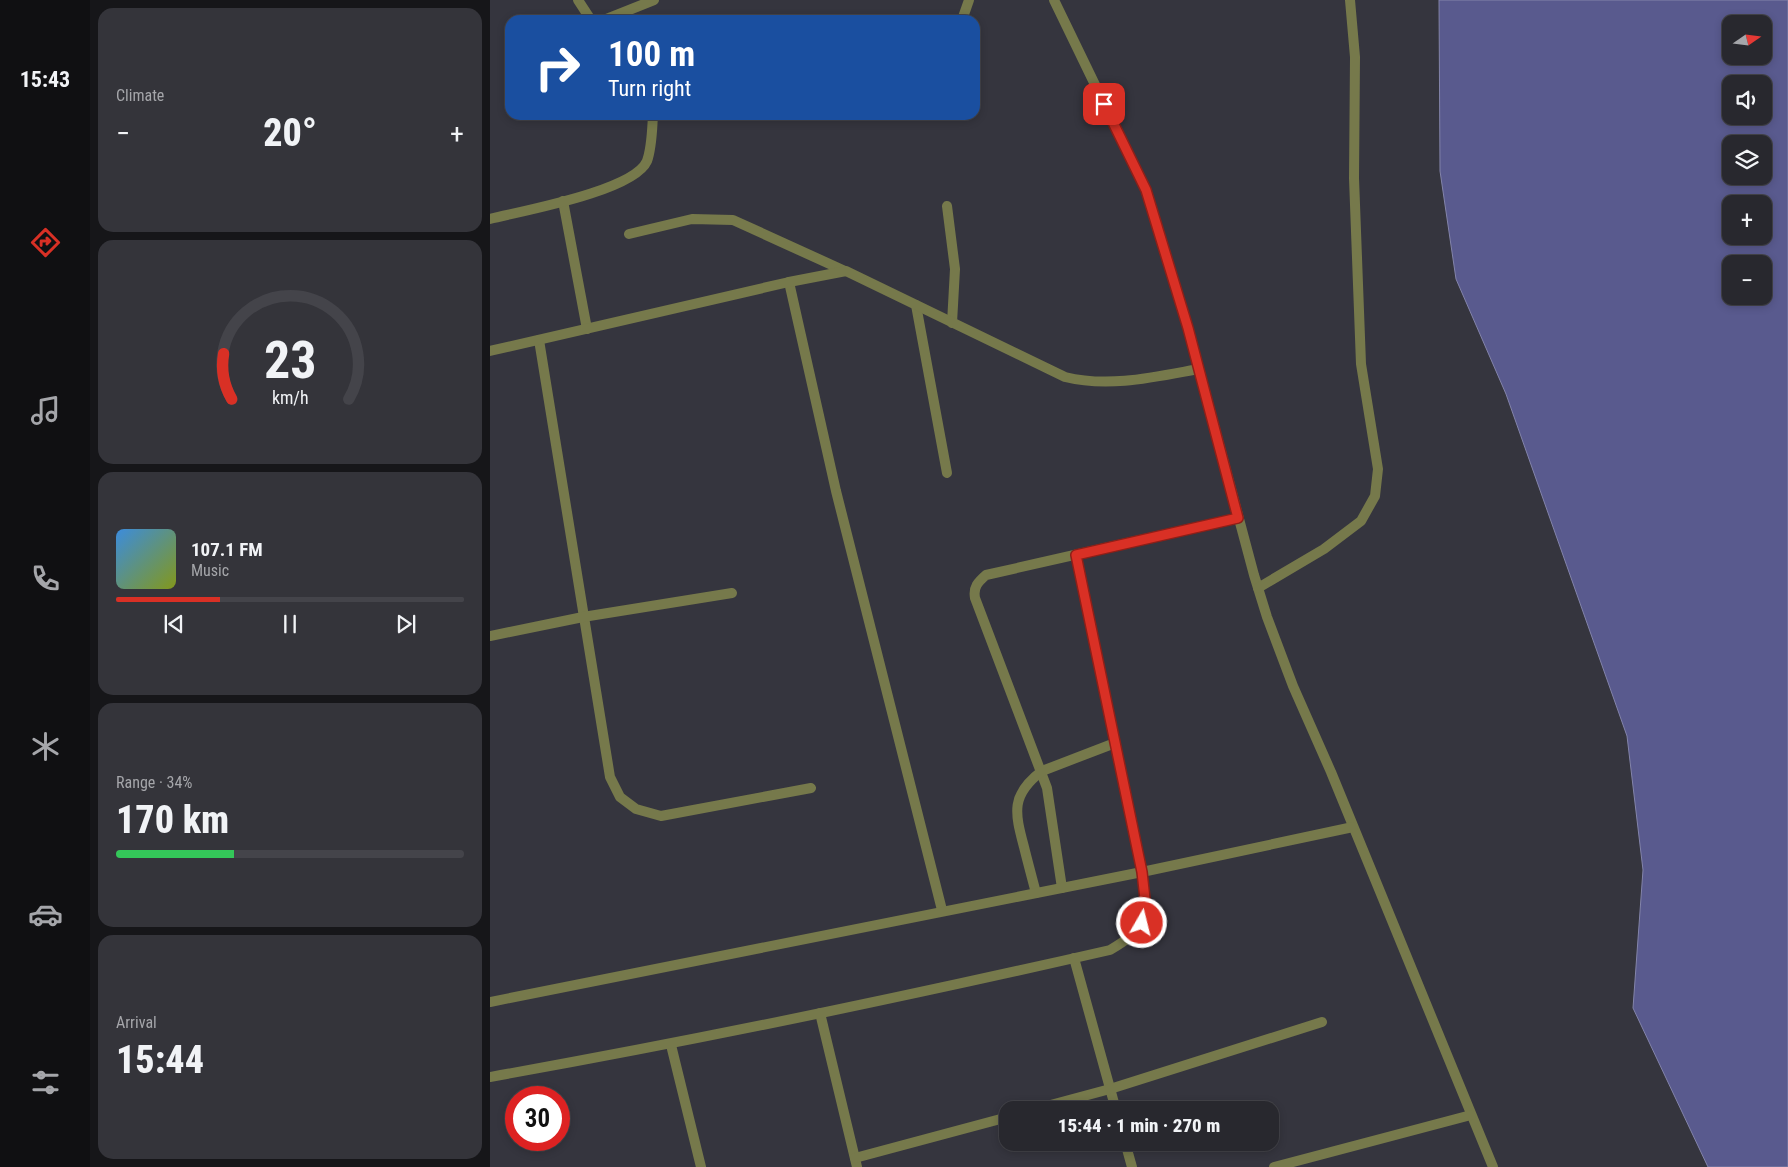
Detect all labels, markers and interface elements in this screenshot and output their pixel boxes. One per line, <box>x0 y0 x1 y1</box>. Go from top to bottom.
north arrow <box>1722 15 1772 65</box>
map controls <box>1722 15 1772 305</box>
text: 100 m <box>608 34 695 75</box>
icon: right <box>525 35 590 100</box>
text: 15:43 <box>20 67 70 92</box>
button: sound <box>1722 75 1772 125</box>
text: Turn right <box>608 76 691 101</box>
pin <box>1083 83 1125 125</box>
text: Climate <box>116 86 164 105</box>
icon: arrive <box>1090 90 1118 118</box>
text: 20° <box>263 111 317 155</box>
text: − <box>116 117 130 150</box>
text: + <box>450 117 464 150</box>
button: layers <box>1722 135 1772 185</box>
button: + <box>1722 195 1772 245</box>
icon: directions <box>28 225 63 260</box>
button: − <box>1722 255 1772 305</box>
text: 23 <box>264 330 316 391</box>
text: km/h <box>272 387 308 408</box>
icon: music <box>28 393 63 428</box>
text: 107.1 FM <box>191 538 263 561</box>
icon: phone <box>28 561 63 596</box>
text: Music <box>191 561 229 580</box>
icon: previous <box>160 610 188 638</box>
icon: pause <box>276 610 304 638</box>
icon: next <box>392 610 420 638</box>
icon: climate <box>28 729 63 764</box>
text: Range · 34% <box>116 773 192 792</box>
text: 170 km <box>116 798 229 842</box>
position arrow <box>1115 896 1167 948</box>
icon: car <box>28 897 63 932</box>
text: Arrival <box>116 1013 157 1032</box>
text: 15:44 <box>116 1038 204 1082</box>
icon: filters <box>28 1065 63 1100</box>
speed limit sign: 30 <box>505 1086 570 1151</box>
text: 15:44 · 1 min · 270 m <box>1058 1114 1220 1137</box>

